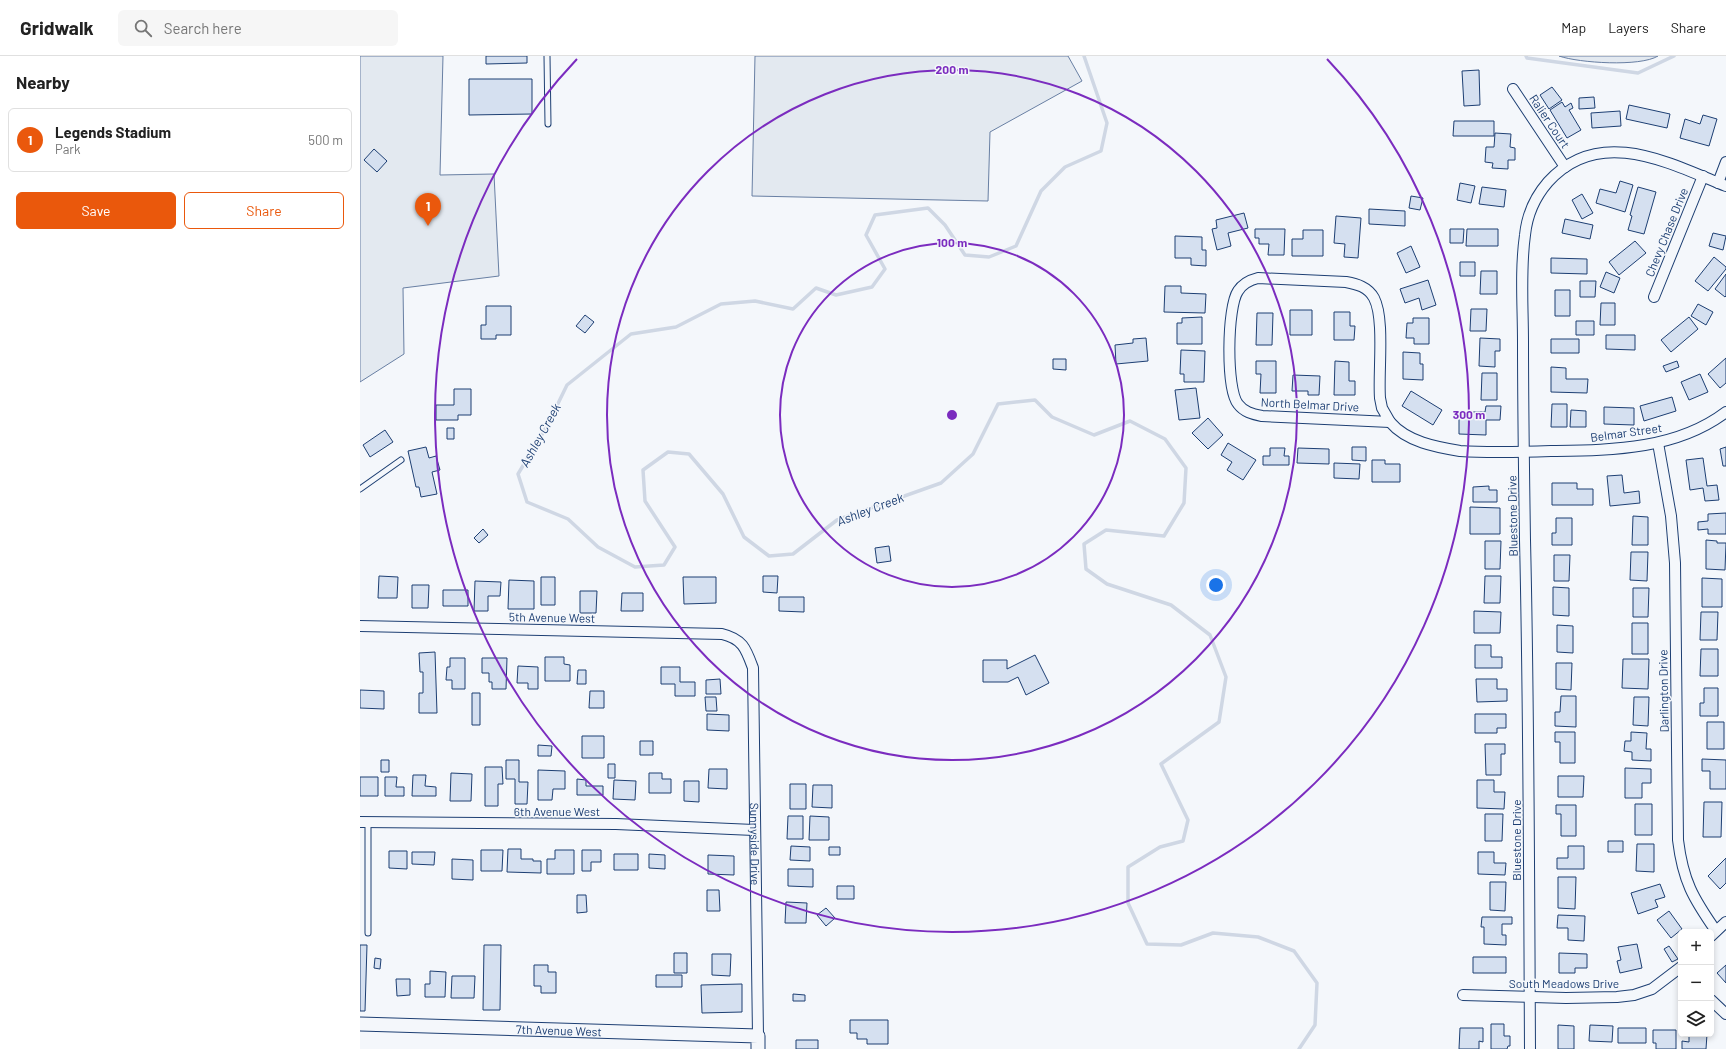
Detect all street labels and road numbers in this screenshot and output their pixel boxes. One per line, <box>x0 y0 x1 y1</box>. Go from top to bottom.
street label: Ralier Court <box>1527 92 1573 150</box>
street label: Chevy Chase Drive <box>1642 185 1690 279</box>
street label: North Belmar Drive <box>1260 394 1360 414</box>
street label: Belmar Street <box>1589 420 1663 444</box>
street label: Bluestone Drive <box>1504 475 1520 557</box>
street label: 5th Avenue West <box>509 609 595 625</box>
street label: Darlington Drive <box>1655 649 1671 733</box>
street label: Bluestone Drive <box>1509 799 1523 881</box>
street label: Sunnyside Drive <box>748 803 763 885</box>
street label: 6th Avenue West <box>514 804 600 818</box>
street label: South Meadows Drive <box>1509 976 1619 990</box>
street label: 7th Avenue West <box>516 1022 602 1038</box>

